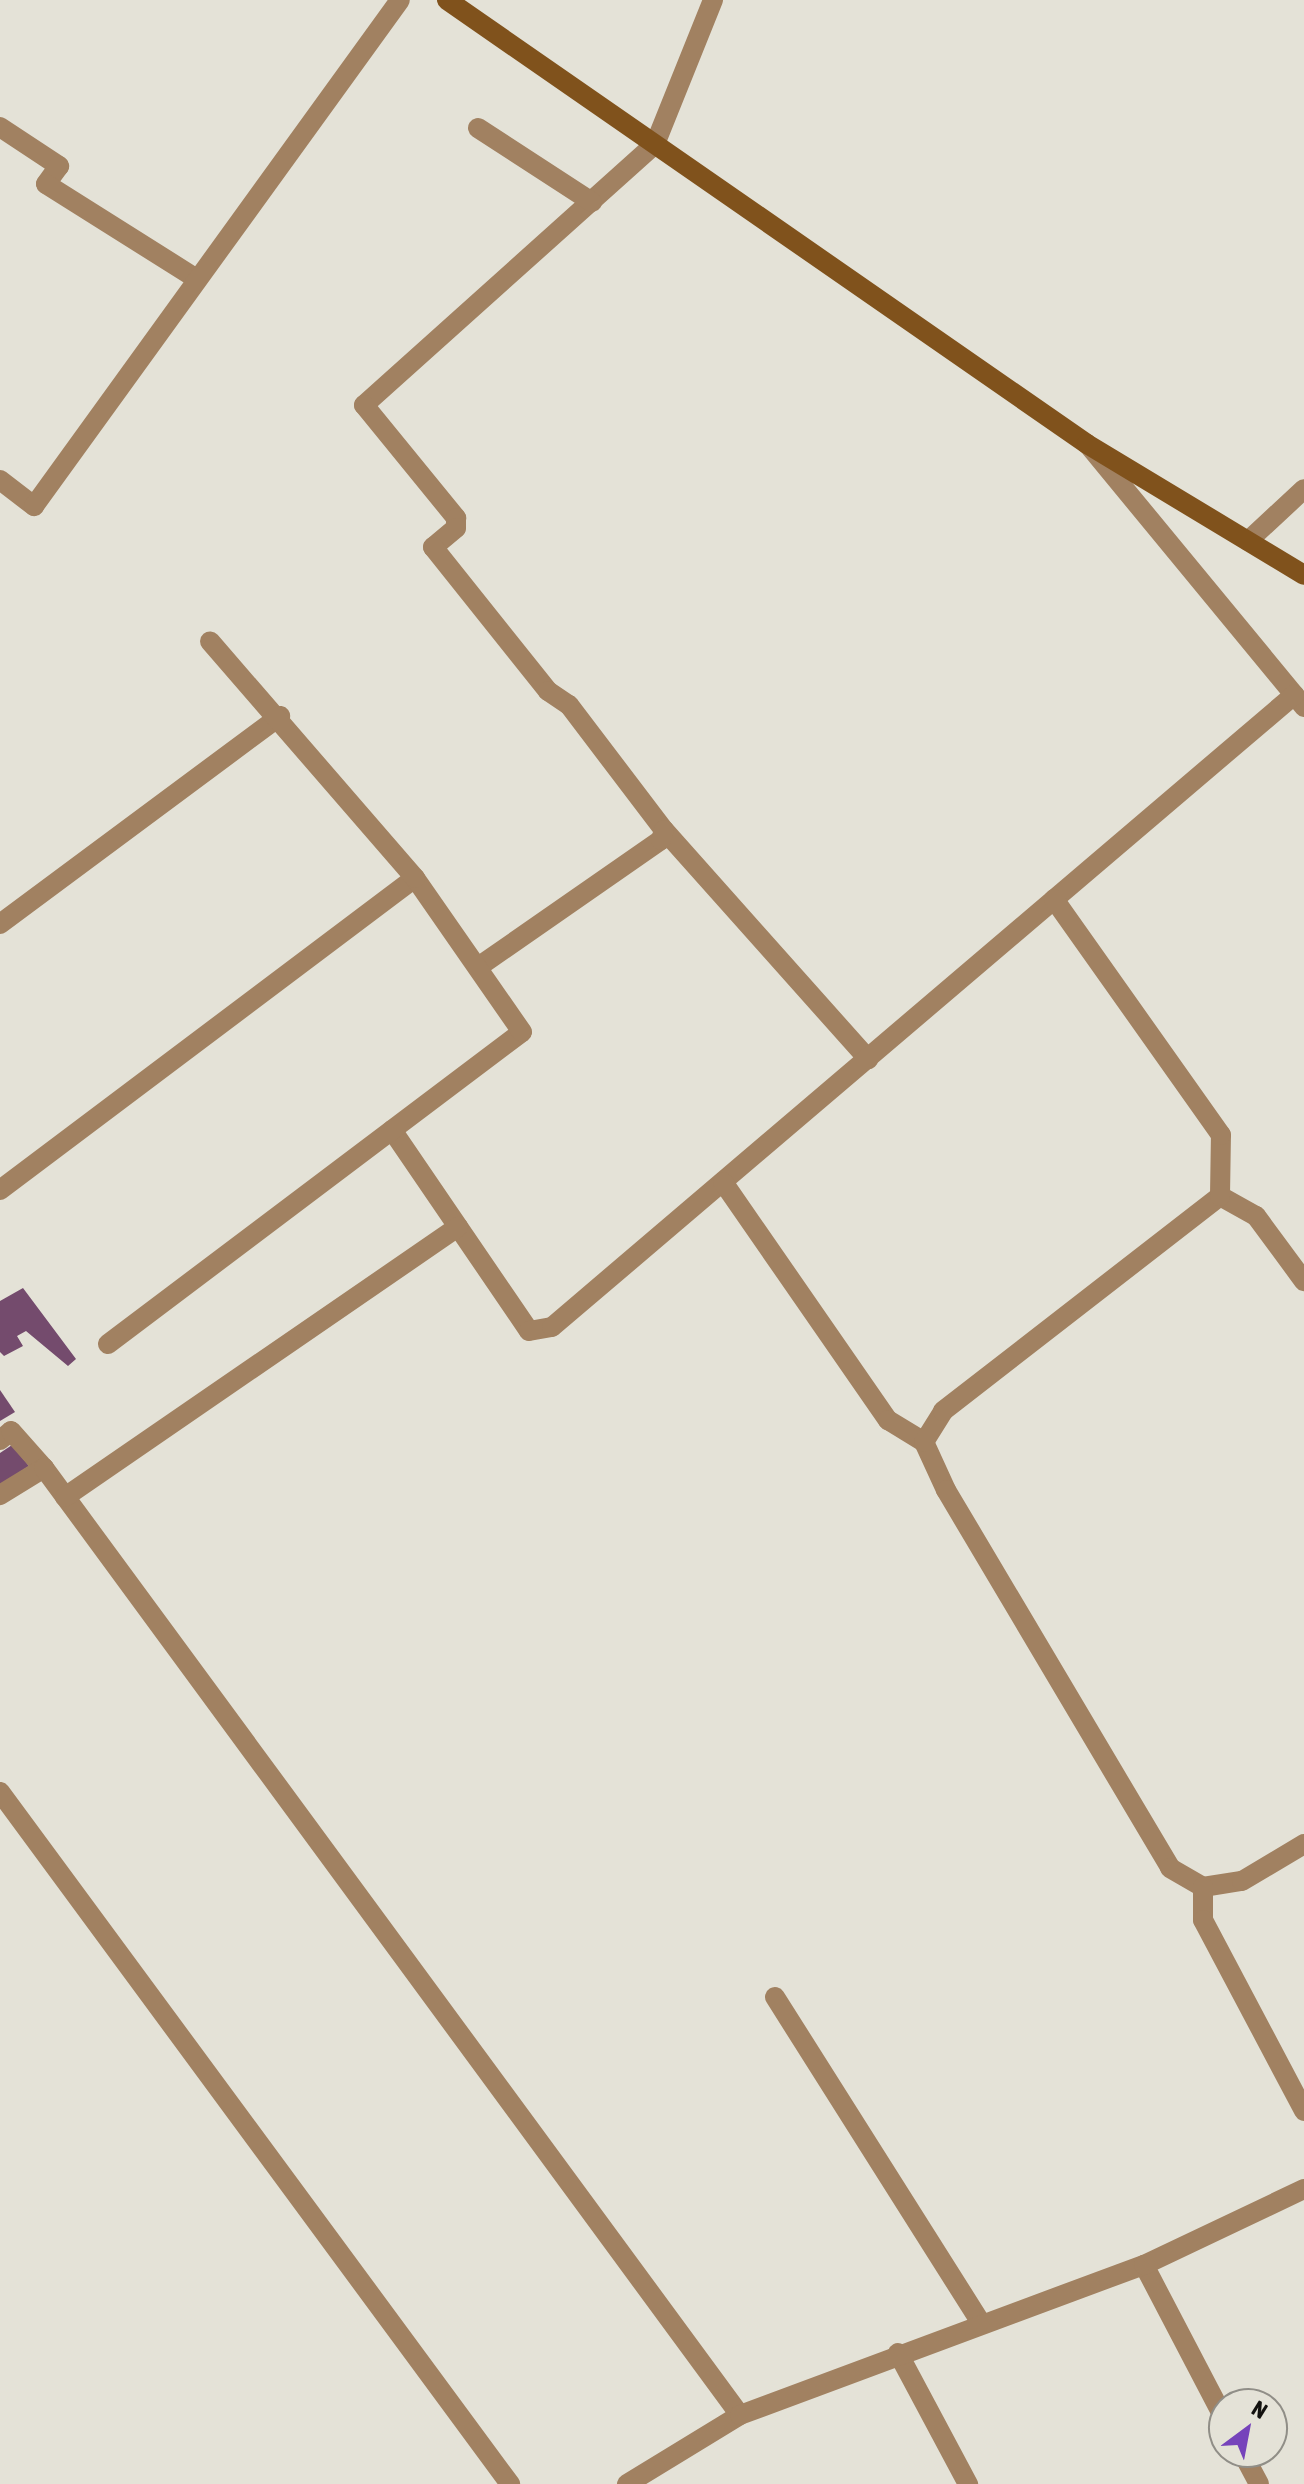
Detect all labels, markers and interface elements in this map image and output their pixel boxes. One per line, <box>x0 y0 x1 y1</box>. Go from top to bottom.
north arrow <box>1208 2388 1288 2468</box>
text: N <box>1247 2395 1272 2424</box>

